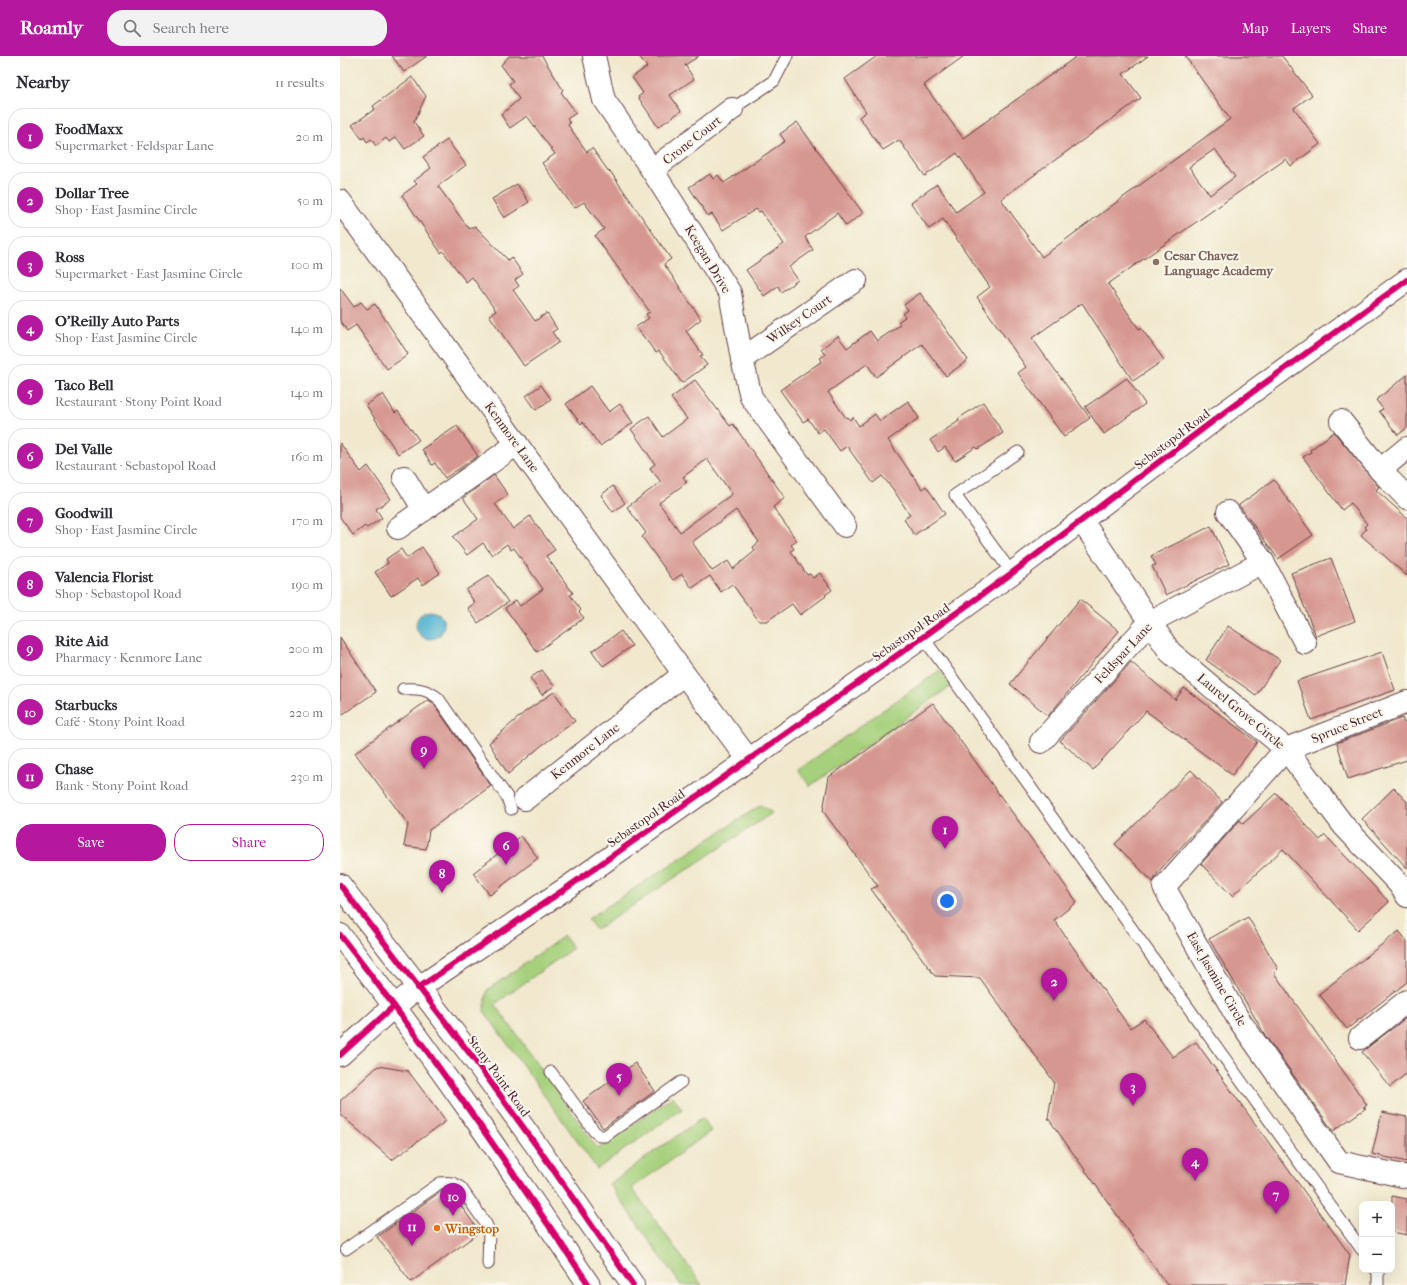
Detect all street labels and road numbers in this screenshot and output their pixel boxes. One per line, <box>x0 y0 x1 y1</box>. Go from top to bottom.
street label: Crone Court <box>660 112 725 168</box>
street label: Keegan Drive <box>682 222 735 296</box>
street label: Wilkey Court <box>763 291 834 347</box>
street label: Kenmore Lane <box>482 399 543 475</box>
street label: Sebastopol Road <box>1131 405 1214 472</box>
street label: Sebastopol Road <box>869 599 953 664</box>
street label: Feldspar Lane <box>1091 619 1155 687</box>
street label: Laurel Grove Circle <box>1194 670 1288 752</box>
street label: Spruce Street <box>1309 704 1385 746</box>
street label: Kenmore Lane <box>548 719 623 782</box>
street label: Sebastopol Road <box>604 785 688 850</box>
street label: East Jasmine Circle <box>1184 929 1250 1029</box>
street label: Stony Point Road <box>465 1033 534 1120</box>

